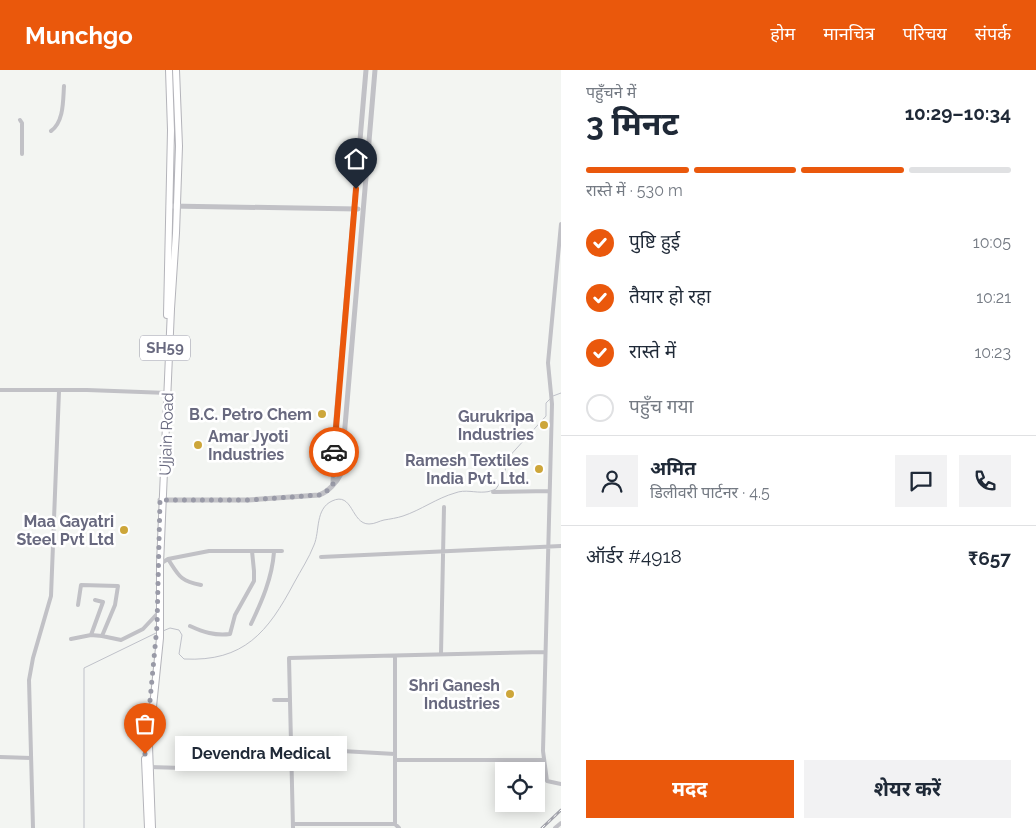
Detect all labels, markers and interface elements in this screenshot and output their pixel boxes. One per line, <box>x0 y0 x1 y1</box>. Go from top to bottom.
text: Munchgo <box>25 21 133 50</box>
text: होम <box>770 23 795 44</box>
text: मानचित्र <box>823 23 875 44</box>
text: परिचय <box>903 23 947 44</box>
text: संपर्क <box>975 23 1011 44</box>
text: पहुँचने में <box>586 83 636 102</box>
text: 10:29–10:34 <box>905 102 1011 124</box>
text: 3 मिनट <box>586 105 679 142</box>
pin <box>335 138 377 189</box>
icon: home <box>342 145 370 173</box>
text: रास्ते में · 530 m <box>586 181 683 200</box>
icon: check <box>586 229 614 257</box>
text: पुष्टि हुई <box>629 230 680 252</box>
text: 10:05 <box>973 233 1011 252</box>
icon: check <box>586 284 614 312</box>
text: तैयार हो रहा <box>629 285 711 307</box>
text: 10:21 <box>976 288 1011 307</box>
road number: SH59 <box>140 336 190 360</box>
icon: check <box>586 339 614 367</box>
text: रास्ते में <box>629 340 676 362</box>
text: 10:23 <box>974 343 1011 362</box>
street label: Ujjain Road <box>156 392 177 476</box>
text: पहुँच गया <box>629 395 693 417</box>
place label: B.C. Petro Chem <box>189 405 312 424</box>
place label: Gurukripa Industries <box>458 407 534 444</box>
marker: B.C. Petro Chem <box>316 408 328 420</box>
marker: Gurukripa Industries <box>538 419 550 431</box>
place label: Amar Jyoti Industries <box>208 427 288 464</box>
courier <box>309 427 359 477</box>
icon: car <box>320 438 348 466</box>
marker: Amar Jyoti Industries <box>192 439 204 451</box>
place label: Ramesh Textiles India Pvt. Ltd. <box>405 451 529 488</box>
button: person <box>586 455 638 507</box>
button: chat <box>895 455 947 507</box>
button: phone <box>959 455 1011 507</box>
text: अमित <box>650 457 696 479</box>
marker: Ramesh Textiles India Pvt. Ltd. <box>533 463 545 475</box>
text: डिलीवरी पार्टनर · 4.5 <box>650 483 770 502</box>
place label: Maa Gayatri Steel Pvt Ltd <box>16 512 114 549</box>
marker: Maa Gayatri Steel Pvt Ltd <box>118 524 130 536</box>
text: ऑर्डर #4918 <box>586 545 682 567</box>
text: ₹657 <box>968 547 1011 569</box>
place label: Shri Ganesh Industries <box>409 676 500 713</box>
marker: Shri Ganesh Industries <box>504 688 516 700</box>
pin <box>124 703 166 754</box>
icon: bag <box>131 710 159 738</box>
callout: Devendra Medical <box>175 736 348 772</box>
text: Devendra Medical <box>191 744 331 763</box>
button: मदद <box>586 760 794 818</box>
button: शेयर करें <box>804 760 1011 818</box>
map controls <box>495 762 545 812</box>
button: locate <box>495 762 545 812</box>

